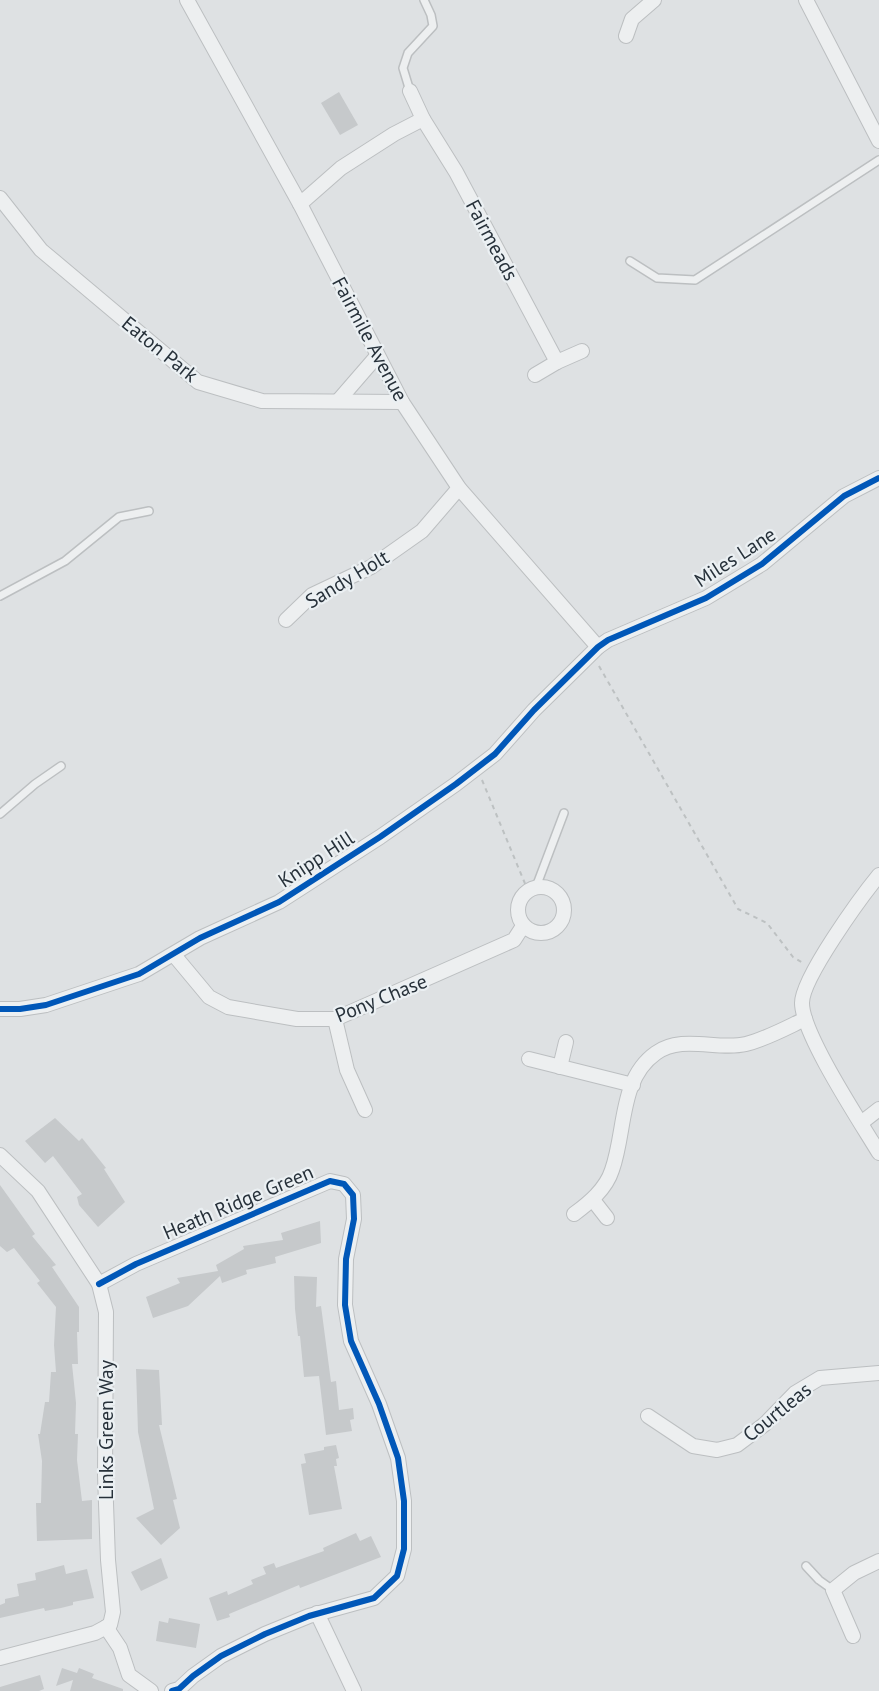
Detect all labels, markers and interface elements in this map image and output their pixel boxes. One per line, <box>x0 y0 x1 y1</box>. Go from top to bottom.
street label: Fairmeads <box>460 195 524 285</box>
street label: Fairmile Avenue <box>326 272 414 406</box>
street label: Eaton Park <box>116 310 204 388</box>
street label: Miles Lane <box>689 521 781 593</box>
street label: Sandy Holt <box>300 544 394 614</box>
street label: Knipp Hill <box>273 825 359 893</box>
street label: Pony Chase <box>331 968 431 1028</box>
street label: Heath Ridge Green <box>159 1159 317 1245</box>
street label: Links Green Way <box>93 1359 119 1500</box>
street label: Courtleas <box>737 1376 817 1448</box>

